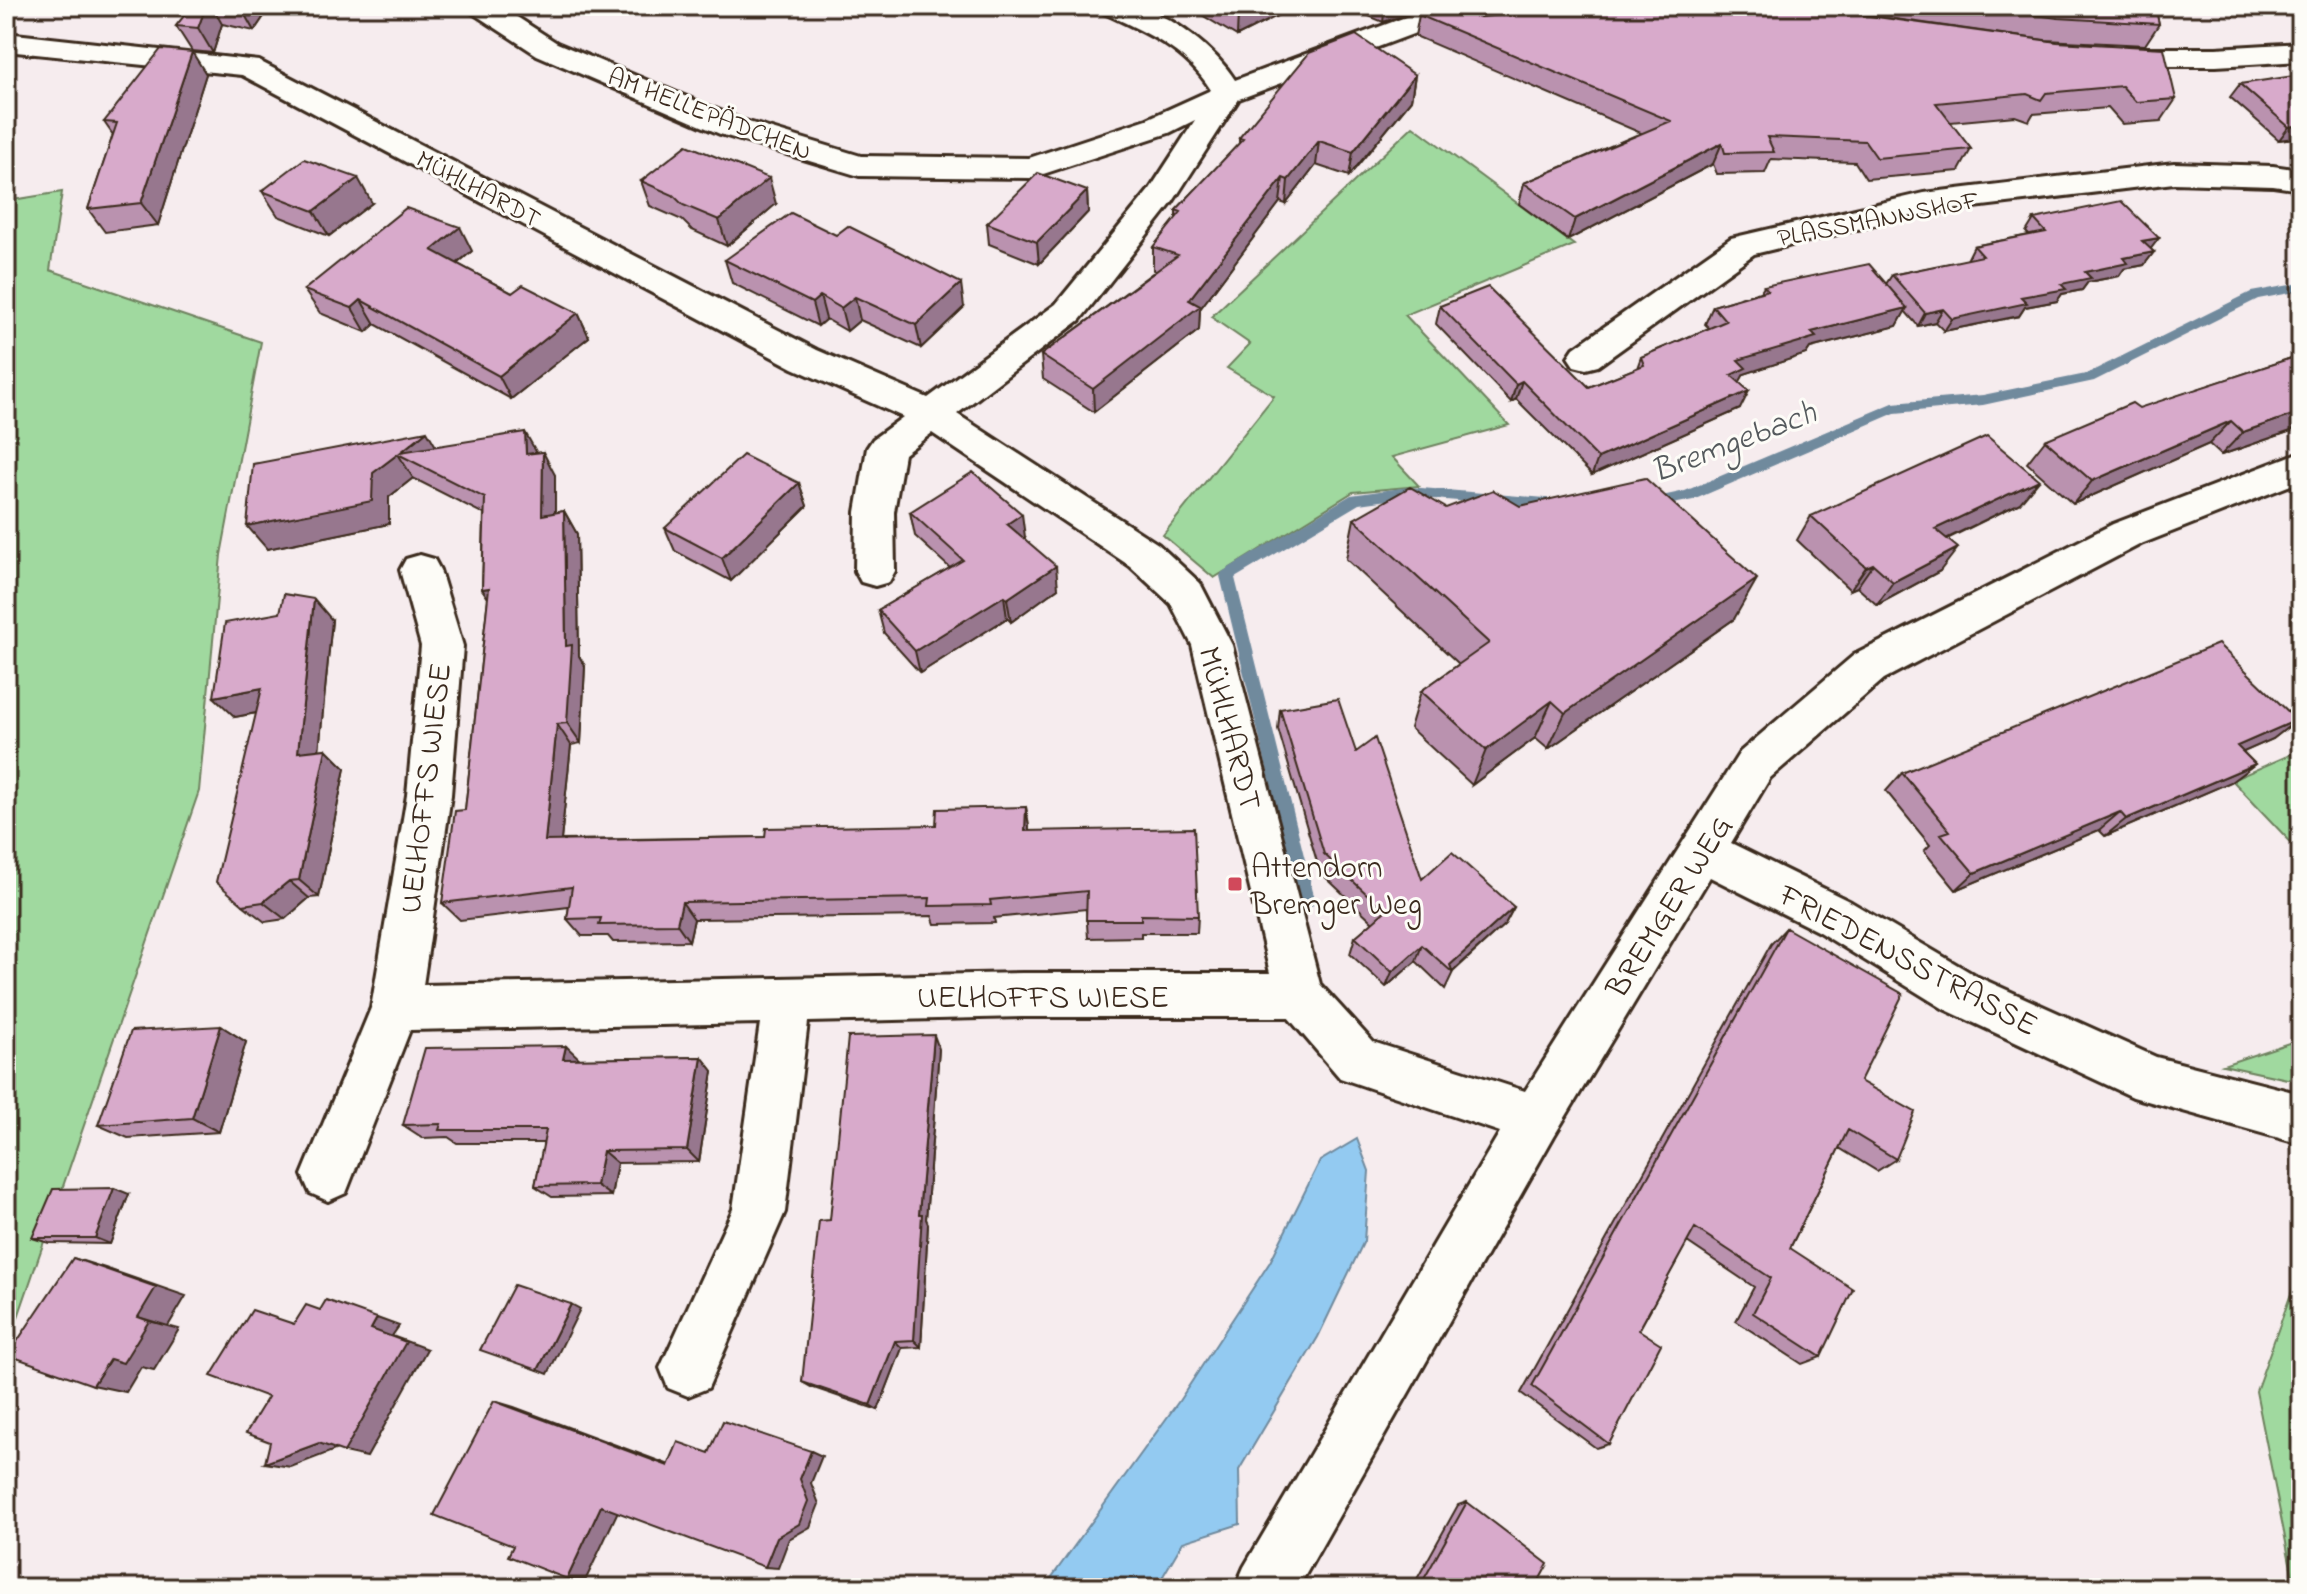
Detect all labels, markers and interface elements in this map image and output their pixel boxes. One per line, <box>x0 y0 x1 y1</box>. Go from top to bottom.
street label: AM HELLEPÄDCHEN <box>602 59 816 172</box>
street label: MÜHLHARDT <box>408 142 547 239</box>
street label: PLASSMANNSHOF <box>1775 183 1983 259</box>
water label: Bremgebach <box>1645 389 1825 498</box>
street label: MÜHLHARDT <box>1183 642 1272 816</box>
street label: UELHOFFS WIESE <box>389 660 466 916</box>
street label: BREMGER WEG <box>1596 807 1746 1009</box>
place label: Attendorn Bremger Weg <box>1250 846 1422 930</box>
street label: FRIEDENSSTRASSE <box>1769 873 2045 1050</box>
marker: Attendorn Bremger Weg <box>1226 875 1244 893</box>
street label: UELHOFFS WIESE <box>917 976 1169 1023</box>

